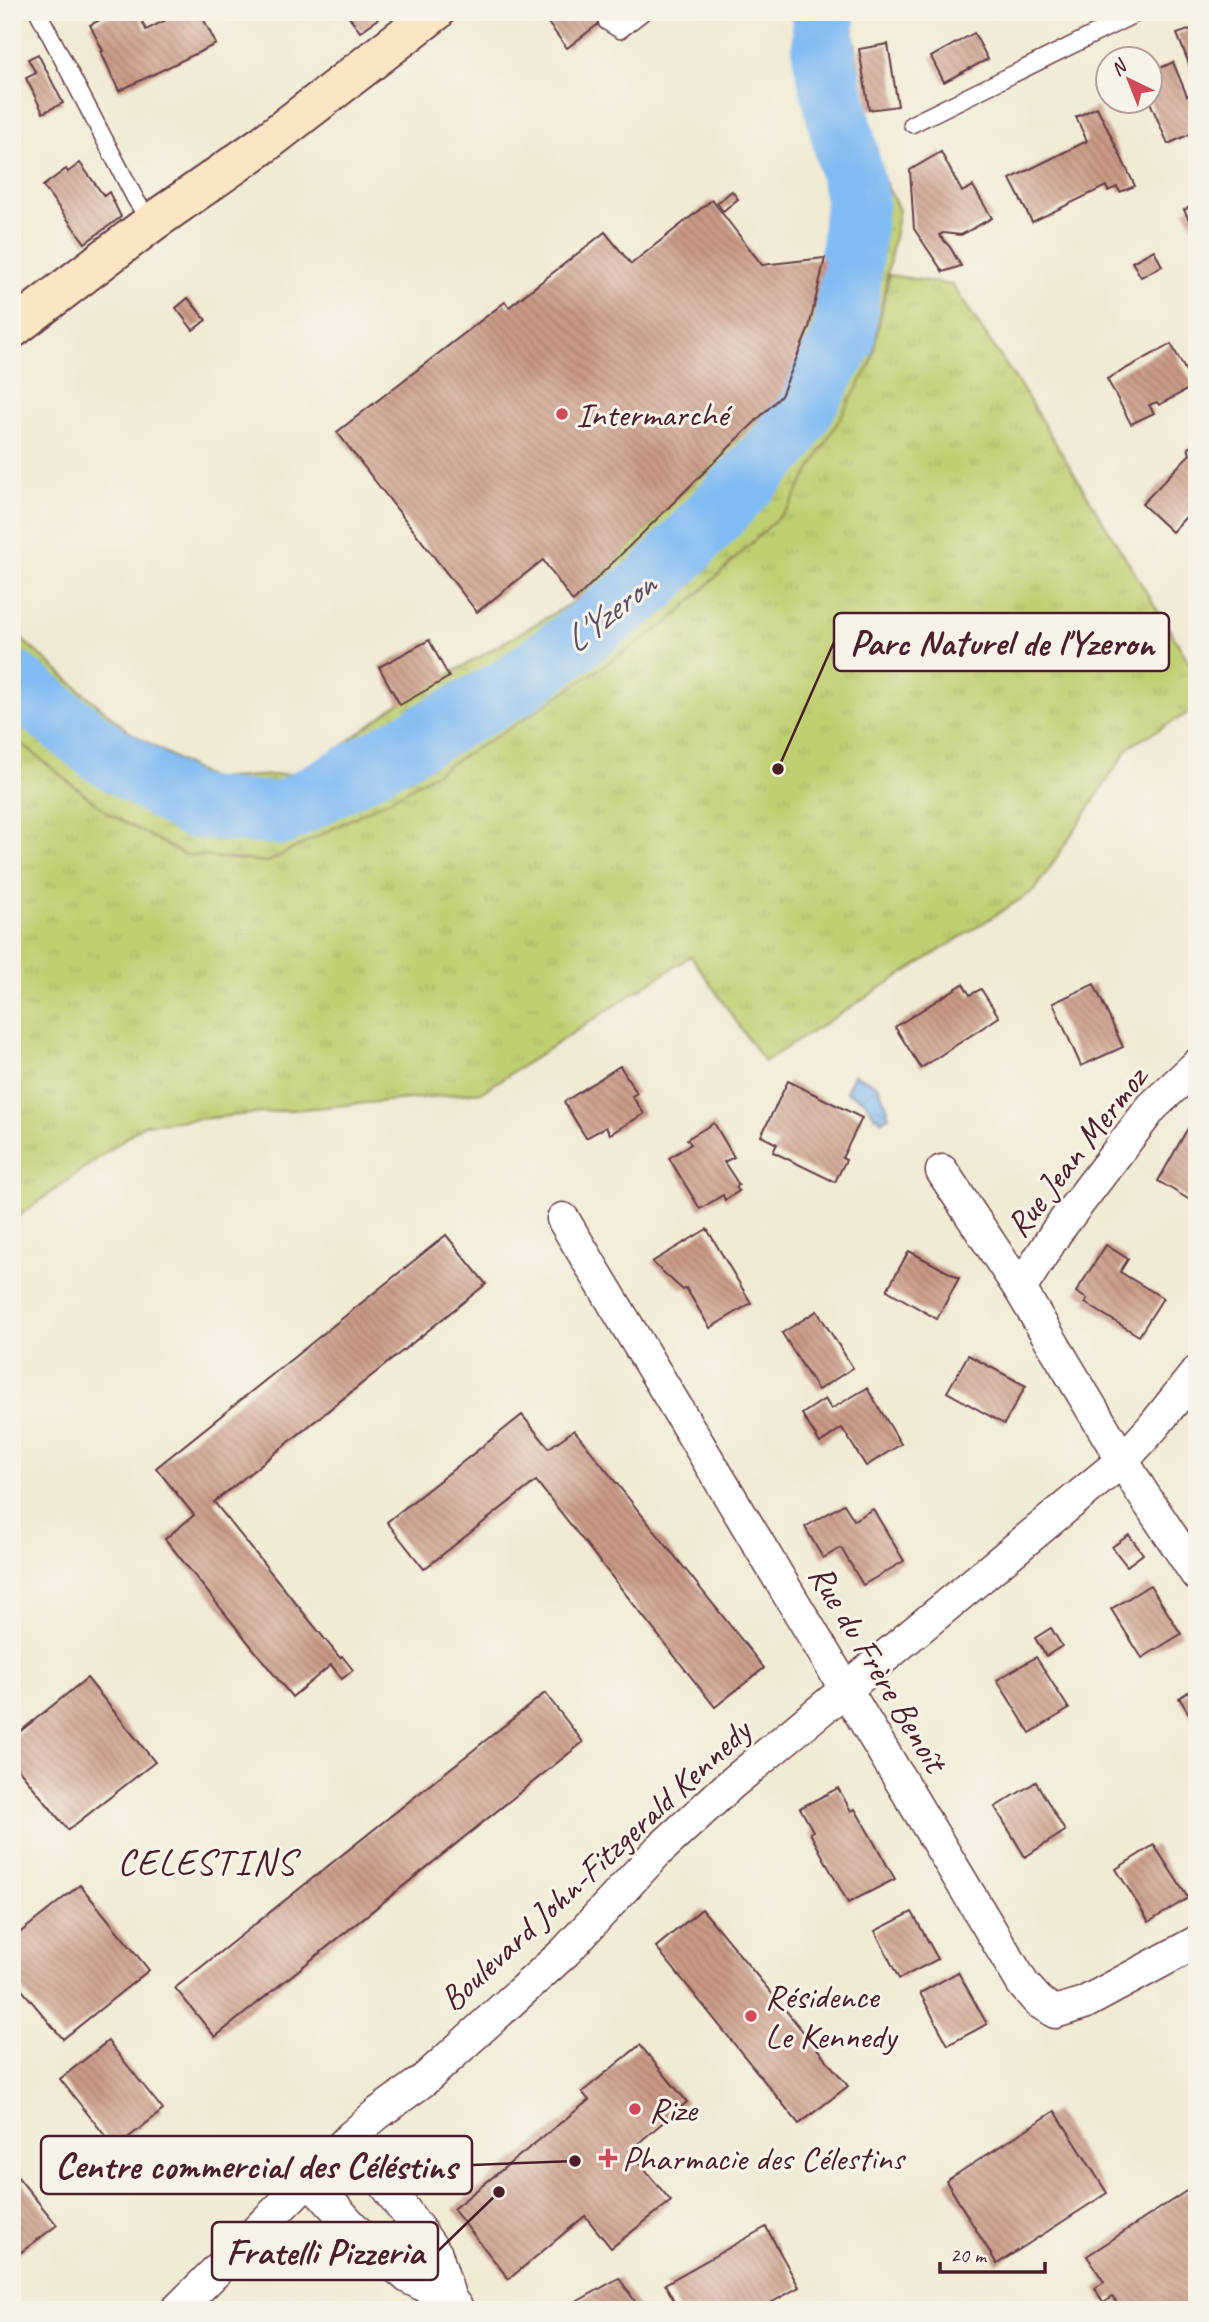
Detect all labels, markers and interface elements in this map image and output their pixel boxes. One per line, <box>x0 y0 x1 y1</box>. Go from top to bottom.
north arrow <box>1094 46 1164 116</box>
text: N <box>1106 53 1133 81</box>
place label: Intermarché <box>576 392 733 437</box>
marker: Intermarché <box>554 406 570 422</box>
water label: L'Yzeron <box>553 559 667 663</box>
callout: Parc Naturel de l'Yzeron <box>834 613 1169 671</box>
text: Parc Naturel de l'Yzeron <box>850 619 1156 666</box>
street label: Rue Jean Mermoz <box>995 1055 1159 1246</box>
street label: Rue du Frère Benoît <box>798 1556 959 1783</box>
street label: Boulevard John-Fitzgerald Kennedy <box>430 1707 762 2021</box>
district label: CELESTINS <box>118 1838 301 1885</box>
place label: Résidence Le Kennedy <box>765 1974 899 2059</box>
marker: Résidence Le Kennedy <box>743 2008 759 2024</box>
place label: Rize <box>649 2087 699 2132</box>
marker: Rize <box>627 2101 643 2117</box>
callout: Centre commercial des Céléstins <box>41 2136 472 2194</box>
place label: Pharmacie des Célestins <box>622 2136 907 2181</box>
text: Centre commercial des Céléstins <box>55 2142 461 2189</box>
marker: Pharmacie des Célestins <box>600 2150 616 2166</box>
callout: Fratelli Pizzeria <box>212 2222 438 2280</box>
text: Fratelli Pizzeria <box>226 2228 428 2275</box>
scale bar <box>940 2231 1044 2275</box>
text: 20 m <box>950 2242 988 2268</box>

